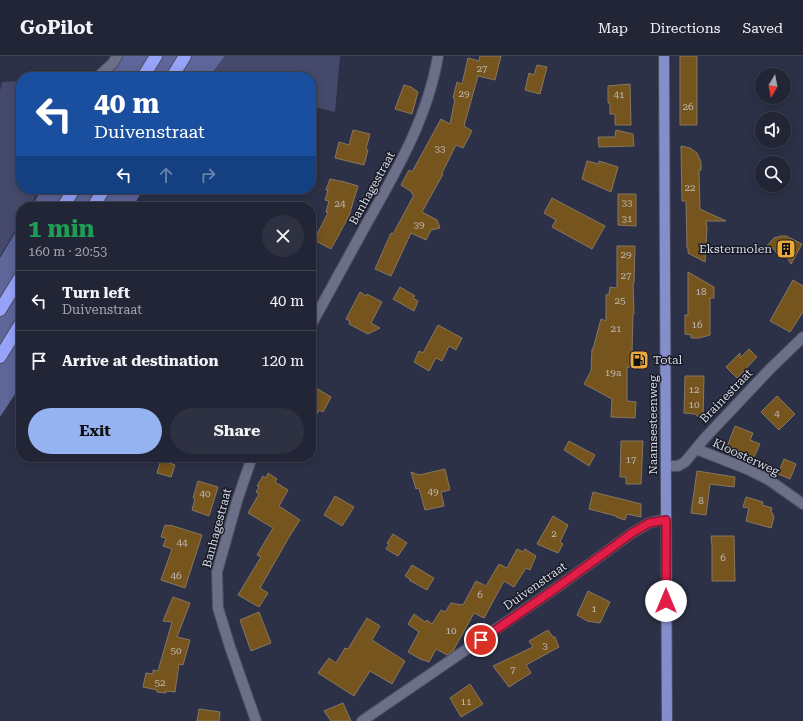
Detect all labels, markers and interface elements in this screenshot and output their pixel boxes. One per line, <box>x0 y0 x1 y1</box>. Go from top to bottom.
text: GoPilot <box>20 16 93 39</box>
text: Map <box>598 20 628 36</box>
text: Directions <box>650 20 720 36</box>
text: Saved <box>742 20 783 36</box>
house number: 27 <box>476 63 488 74</box>
north arrow <box>755 68 791 104</box>
map controls <box>755 68 791 192</box>
text: 40 m <box>94 87 159 120</box>
icon: left <box>28 88 80 140</box>
house number: 29 <box>458 88 470 99</box>
house number: 41 <box>613 89 625 100</box>
house number: 26 <box>682 101 694 112</box>
button: sound <box>755 112 791 148</box>
text: Duivenstraat <box>94 121 205 142</box>
house number: 33 <box>434 143 446 154</box>
street label: Banhagestraat <box>346 148 398 227</box>
button: search <box>755 156 791 192</box>
icon: left <box>113 164 135 186</box>
icon: ahead <box>155 164 177 186</box>
icon: right <box>197 164 219 186</box>
house number: 22 <box>684 182 696 193</box>
house number: 33 <box>621 197 633 208</box>
house number: 24 <box>334 198 346 209</box>
house number: 31 <box>621 213 633 224</box>
text: 1 min <box>28 215 95 243</box>
button: close <box>262 215 304 257</box>
house number: 39 <box>413 219 425 230</box>
building icon: Ekstermolen <box>775 238 797 260</box>
place label: Ekstermolen <box>699 242 772 256</box>
text: 160 m · 20:53 <box>28 244 107 259</box>
house number: 29 <box>620 249 632 260</box>
house number: 27 <box>620 270 632 281</box>
text: Turn left <box>62 284 130 302</box>
house number: 18 <box>695 286 707 297</box>
icon: left <box>28 290 50 312</box>
text: 40 m <box>270 292 304 310</box>
house number: 25 <box>614 295 626 306</box>
text: Duivenstraat <box>62 302 142 317</box>
house number: 16 <box>691 319 703 330</box>
house number: 21 <box>610 323 622 334</box>
fuel station icon: Total <box>628 349 650 371</box>
icon: arrive <box>28 350 50 372</box>
text: Arrive at destination <box>62 352 218 370</box>
text: 120 m <box>261 352 304 370</box>
place label: Total <box>653 353 683 367</box>
street label: Brainestraat <box>697 366 756 426</box>
house number: 19a <box>605 367 622 378</box>
street label: Naamsesteenweg <box>646 375 660 475</box>
house number: 12 <box>688 384 700 395</box>
house number: 10 <box>688 399 700 410</box>
button: Exit <box>28 408 162 454</box>
button: Share <box>170 408 304 454</box>
house number: 4 <box>774 408 780 419</box>
street label: Kloosterweg <box>710 435 782 479</box>
house number: 17 <box>625 454 637 465</box>
street label: Banhagestraat <box>200 486 234 569</box>
house number: 49 <box>427 486 439 497</box>
house number: 40 <box>199 488 211 499</box>
house number: 8 <box>698 495 704 506</box>
house number: 2 <box>551 528 557 539</box>
house number: 44 <box>176 537 188 548</box>
house number: 6 <box>720 552 726 563</box>
street label: Duivenstraat <box>501 559 570 613</box>
house number: 46 <box>170 570 182 581</box>
position arrow <box>645 580 687 622</box>
house number: 6 <box>477 589 483 600</box>
house number: 1 <box>591 603 597 614</box>
pin <box>464 623 498 657</box>
house number: 10 <box>445 625 457 636</box>
icon: arrive <box>470 629 492 651</box>
house number: 3 <box>542 640 548 651</box>
house number: 50 <box>170 645 182 656</box>
house number: 7 <box>510 664 516 675</box>
house number: 52 <box>154 677 166 688</box>
house number: 11 <box>460 696 472 707</box>

